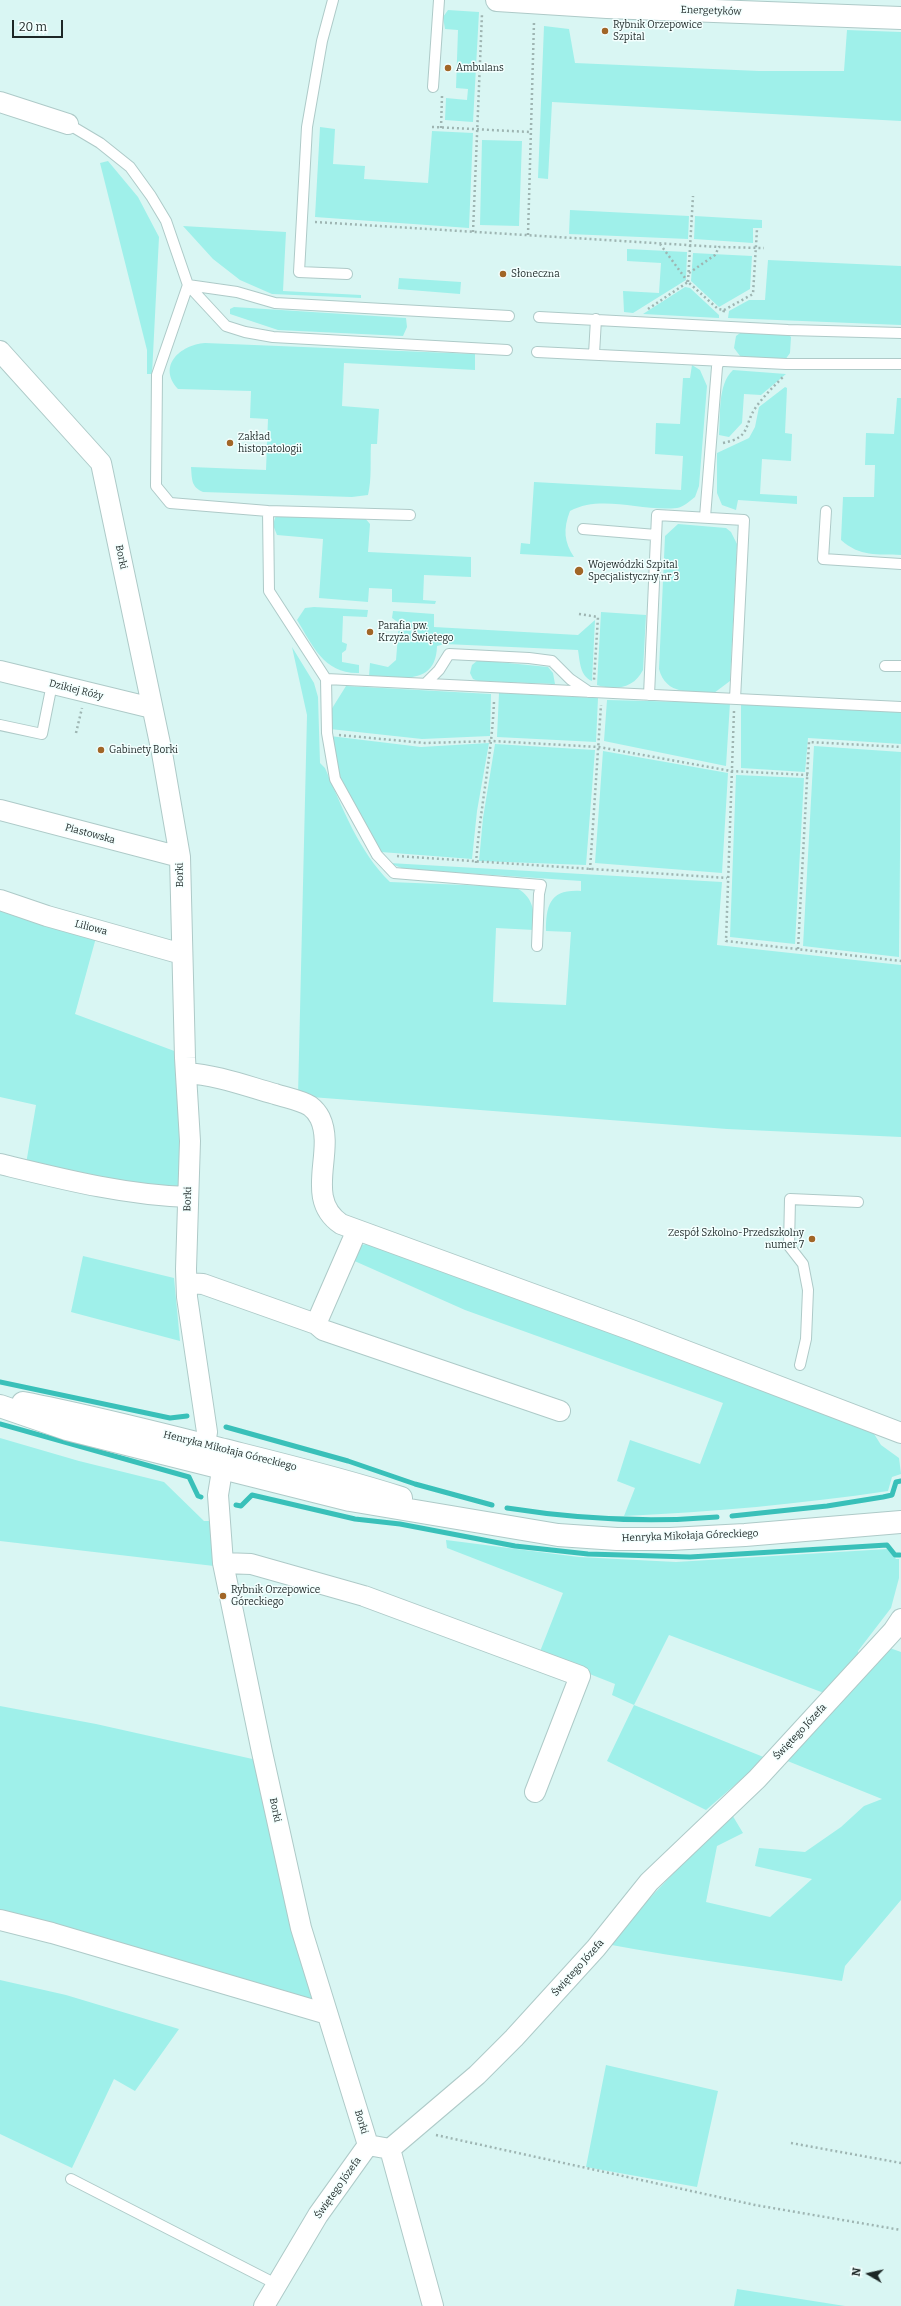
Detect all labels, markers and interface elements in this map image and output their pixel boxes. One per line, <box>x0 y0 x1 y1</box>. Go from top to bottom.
street label: Energetyków <box>680 4 742 18</box>
scale bar <box>14 12 65 38</box>
place label: Rybnik Orzepowice Szpital <box>613 19 702 42</box>
text: 20 m <box>19 20 47 34</box>
marker: Rybnik Orzepowice Szpital <box>600 26 610 36</box>
place label: Ambulans <box>456 62 504 74</box>
marker: Ambulans <box>443 63 453 73</box>
place label: Słoneczna <box>511 268 560 280</box>
marker: Słoneczna <box>498 269 508 279</box>
place label: Zakład histopatologii <box>238 431 302 454</box>
marker: Zakład histopatologii <box>225 438 235 448</box>
street label: Borki <box>113 544 129 570</box>
place label: Wojewódzki Szpital Specjalistyczny nr 3 <box>588 559 679 582</box>
marker: Wojewódzki Szpital Specjalistyczny nr 3 <box>573 565 585 577</box>
place label: Parafia pw. Krzyża Świętego <box>378 620 454 644</box>
marker: Parafia pw. Krzyża Świętego <box>365 627 375 637</box>
street label: Dzikiej Róży <box>48 677 104 703</box>
place label: Gabinety Borki <box>109 744 178 756</box>
marker: Gabinety Borki <box>96 745 106 755</box>
street label: Piastowska <box>64 822 116 846</box>
street label: Borki <box>174 862 186 888</box>
street label: Liliowa <box>73 918 109 938</box>
street label: Borki <box>182 1186 194 1212</box>
place label: Zespół Szkolno-Przedszkolny numer 7 <box>668 1227 804 1250</box>
marker: Zespół Szkolno-Przedszkolny numer 7 <box>807 1234 817 1244</box>
street label: Henryka Mikołaja Góreckiego <box>162 1429 298 1473</box>
street label: Henryka Mikołaja Góreckiego <box>621 1528 759 1544</box>
place label: Rybnik Orzepowice Góreckiego <box>231 1584 320 1608</box>
marker: Rybnik Orzepowice Góreckiego <box>218 1591 228 1601</box>
street label: Świętego Józefa <box>771 1701 829 1763</box>
street label: Borki <box>267 1797 283 1823</box>
street label: Świętego Józefa <box>549 1937 607 1999</box>
street label: Borki <box>352 2108 370 2136</box>
street label: Świętego Józefa <box>312 2155 364 2221</box>
north arrow <box>849 2254 889 2294</box>
text: N <box>850 2267 864 2277</box>

